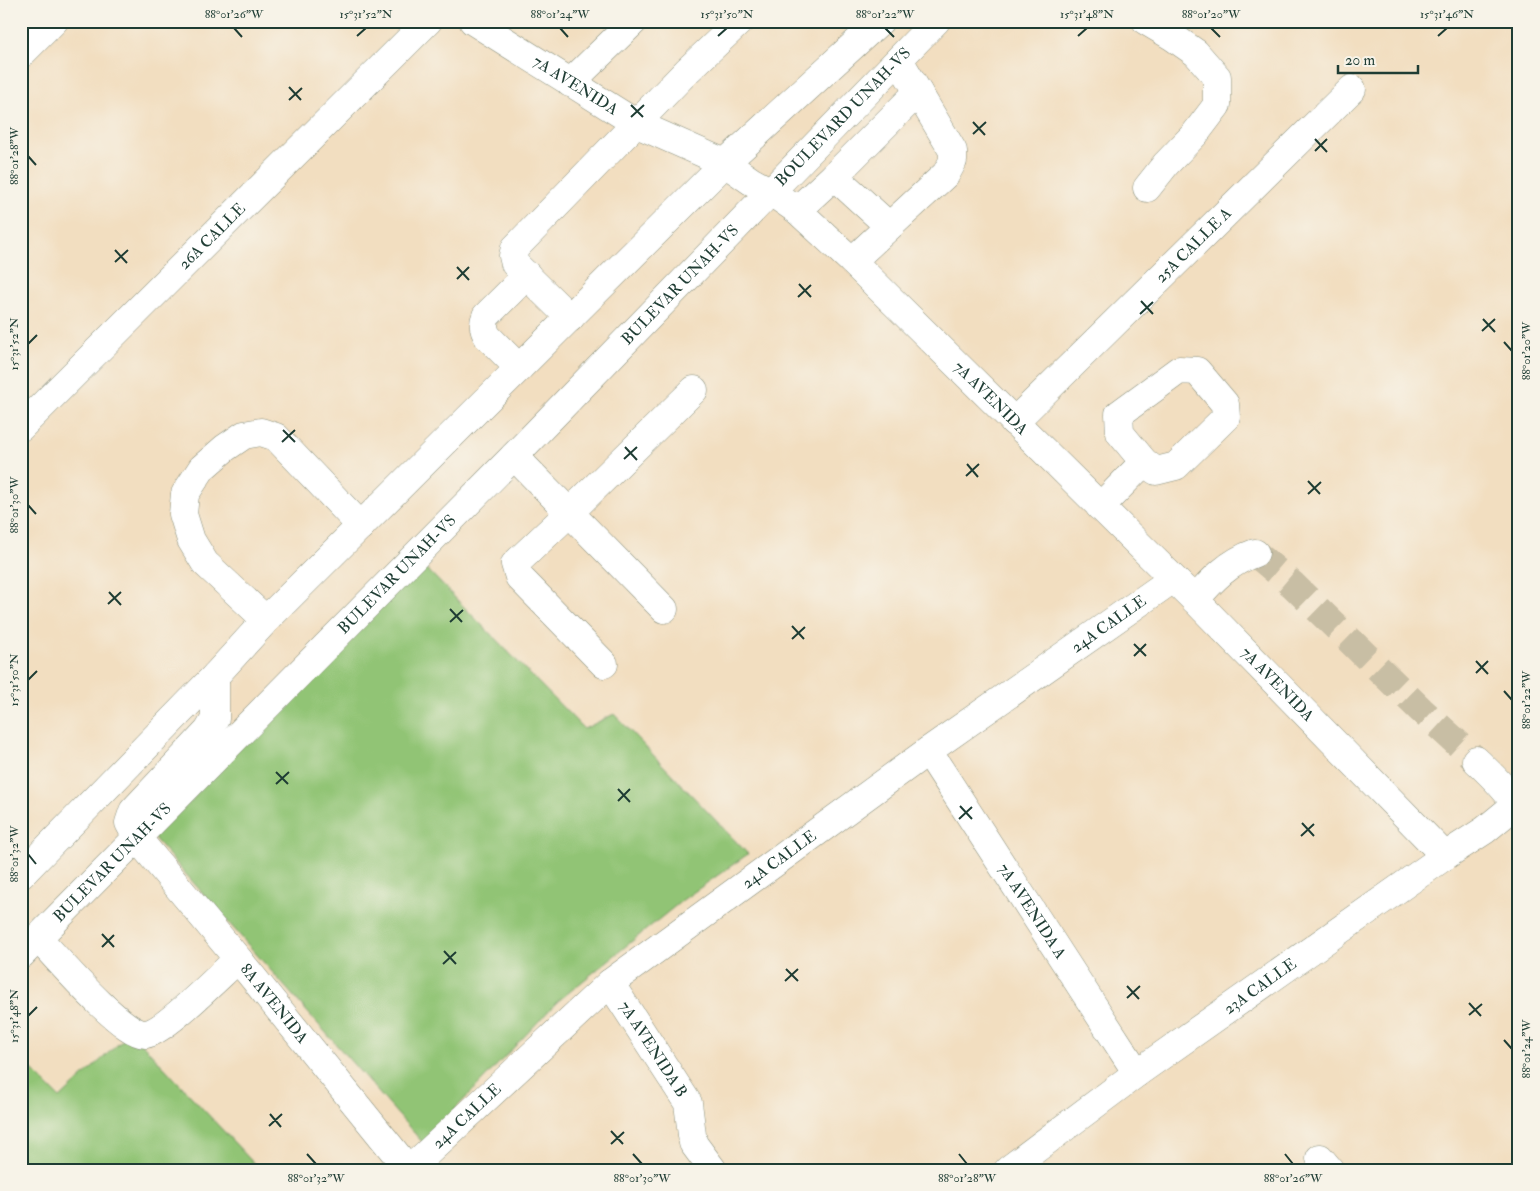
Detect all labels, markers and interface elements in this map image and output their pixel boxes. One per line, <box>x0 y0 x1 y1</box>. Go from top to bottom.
text: 88°01'26"W <box>205 7 264 22</box>
text: 15°31'52"N <box>339 7 393 22</box>
text: 88°01'24"W <box>531 7 590 22</box>
text: 15°31'50"N <box>700 7 754 22</box>
text: 88°01'22"W <box>856 7 915 22</box>
text: 15°31'48"N <box>1060 7 1114 22</box>
text: 88°01'20"W <box>1182 7 1241 22</box>
text: 15°31'46"N <box>1420 7 1474 22</box>
scale bar <box>1338 42 1418 74</box>
street label: BOULEVARD UNAH-VS <box>771 43 915 191</box>
street label: 7A AVENIDA <box>529 51 622 120</box>
text: 20 m <box>1345 51 1375 70</box>
text: 88°01'28"W <box>7 126 22 185</box>
street label: 26A CALLE <box>175 199 250 274</box>
street label: 25A CALLE A <box>1151 203 1236 287</box>
street label: BULEVAR UNAH-VS <box>617 220 743 349</box>
text: 15°31'52"N <box>7 317 22 371</box>
text: 88°01'20"W <box>1519 321 1534 380</box>
street label: 7A AVENIDA <box>949 357 1032 439</box>
text: 88°01'30"W <box>7 476 22 534</box>
street label: BULEVAR UNAH-VS <box>334 511 460 638</box>
street label: 24A CALLE <box>1067 591 1150 657</box>
street label: 7A AVENIDA <box>1236 643 1318 726</box>
text: 15°31'50"N <box>7 653 22 707</box>
text: 88°01'22"W <box>1519 670 1534 729</box>
street label: BULEVAR UNAH-VS <box>49 799 176 926</box>
text: 88°01'32"W <box>7 825 22 883</box>
street label: 24A CALLE <box>738 826 820 893</box>
street label: 7A AVENIDA A <box>994 860 1070 963</box>
street label: 23A CALLE <box>1220 954 1300 1019</box>
street label: 8A AVENIDA <box>236 960 312 1048</box>
text: 15°31'48"N <box>7 989 22 1043</box>
street label: 7A AVENIDA B <box>615 997 692 1101</box>
text: 88°01'24"W <box>1519 1019 1534 1078</box>
street label: 24A CALLE <box>428 1079 505 1153</box>
text: 88°01'32"W <box>287 1171 345 1186</box>
text: 88°01'30"W <box>613 1171 671 1186</box>
text: 88°01'28"W <box>938 1171 997 1186</box>
text: 88°01'26"W <box>1264 1171 1323 1186</box>

